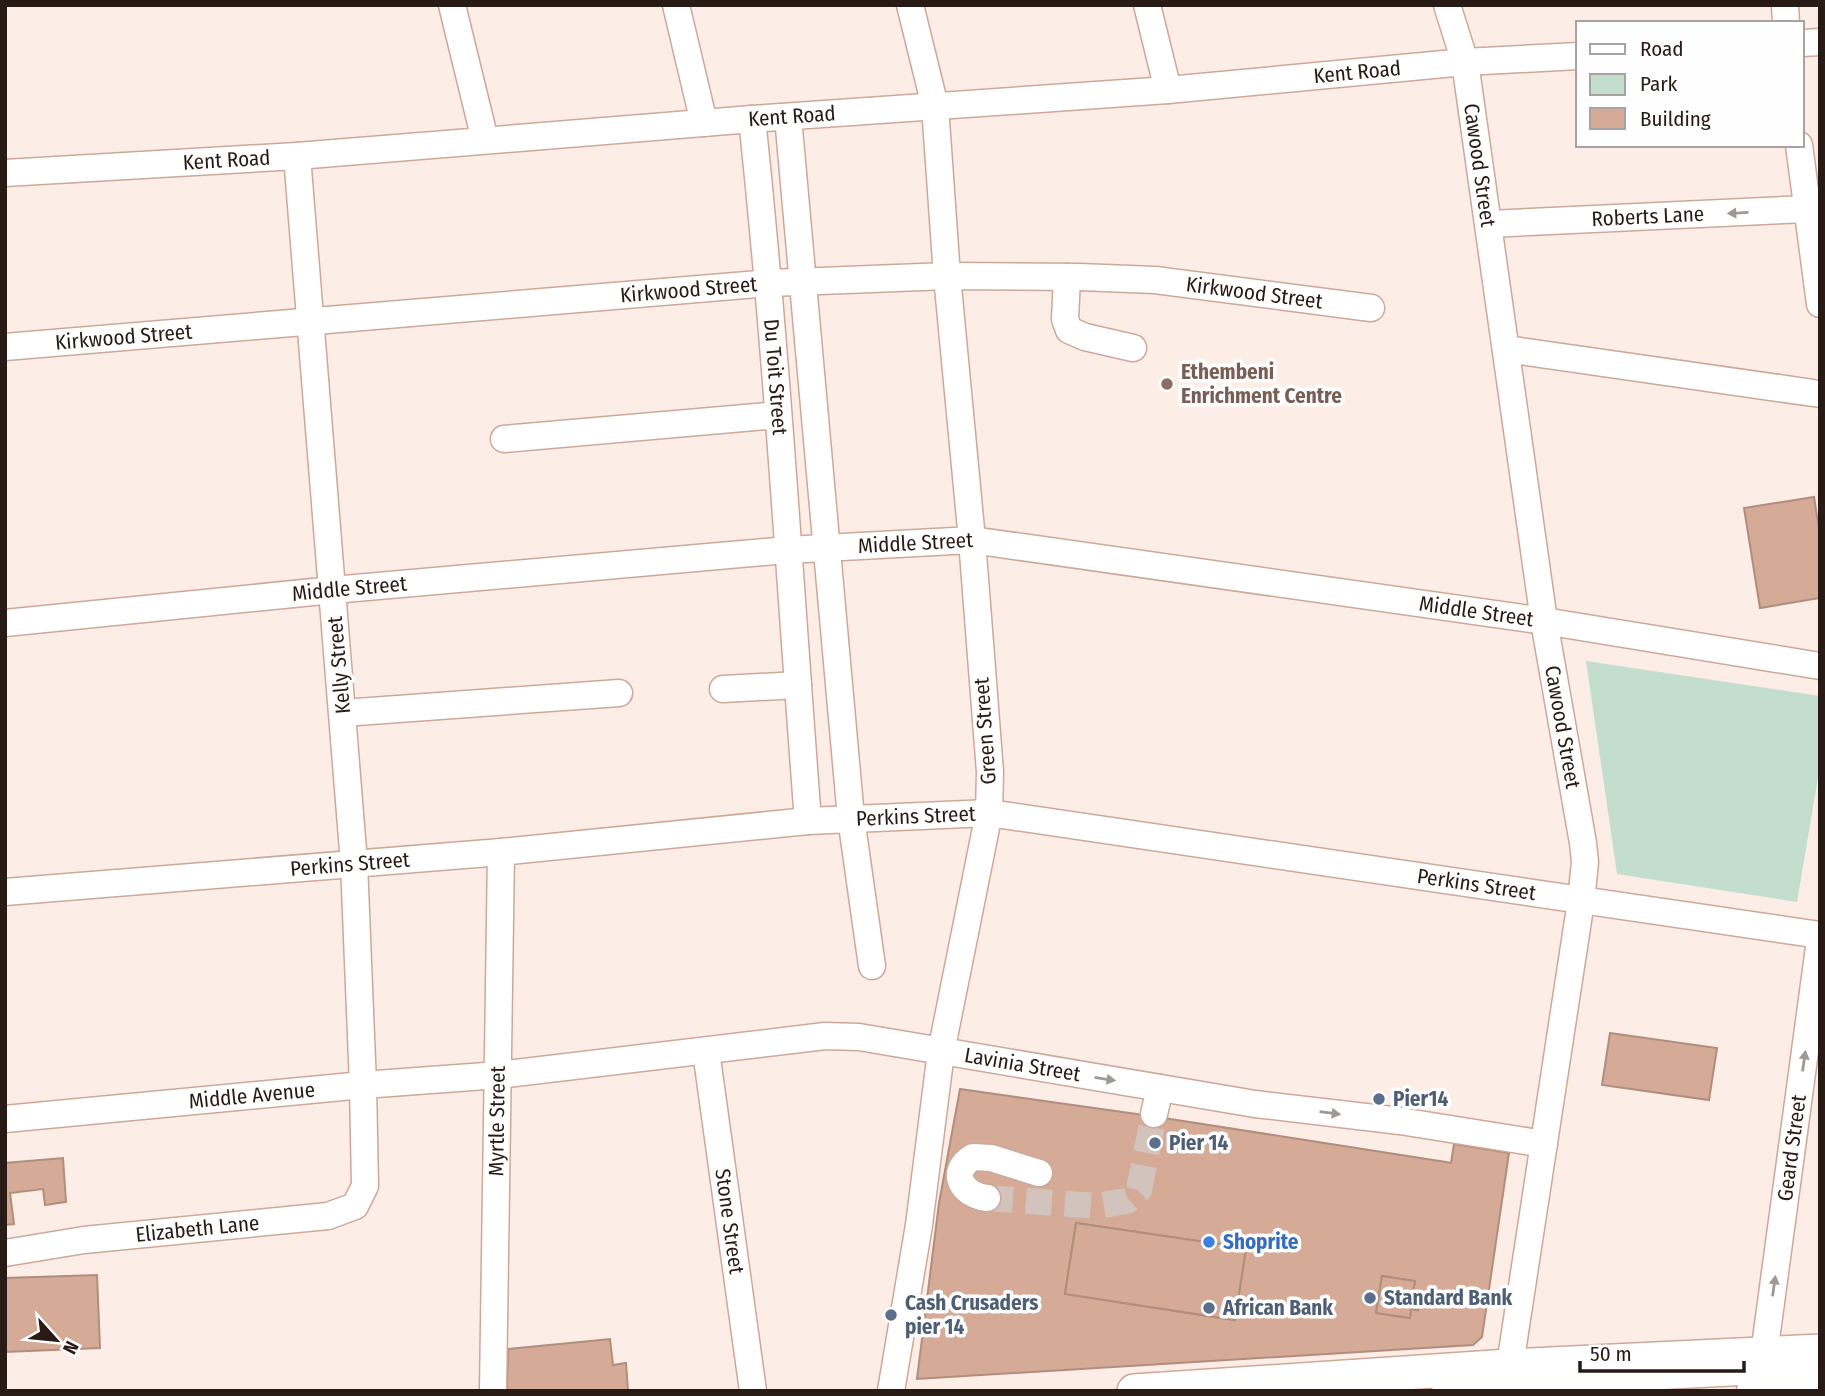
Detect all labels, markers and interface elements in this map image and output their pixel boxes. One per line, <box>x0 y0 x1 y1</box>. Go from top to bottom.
legend <box>1576 21 1804 147</box>
text: Road <box>1640 36 1684 62</box>
street label: Kent Road <box>1312 55 1402 89</box>
text: Park <box>1640 71 1678 97</box>
street label: Kent Road <box>747 100 837 132</box>
street label: Cawood Street <box>1458 102 1501 229</box>
text: Building <box>1640 106 1711 132</box>
street label: Kent Road <box>182 145 271 176</box>
street label: Roberts Lane <box>1591 201 1705 232</box>
one-way arrow <box>1727 207 1749 218</box>
street label: Kirkwood Street <box>619 271 758 308</box>
street label: Kirkwood Street <box>1185 271 1324 315</box>
street label: Kirkwood Street <box>54 318 193 356</box>
street label: Du Toit Street <box>758 318 793 436</box>
place label: Ethembeni Enrichment Centre <box>1181 359 1342 409</box>
marker: Ethembeni Enrichment Centre <box>1159 376 1175 392</box>
street label: Middle Street <box>857 527 974 559</box>
street label: Middle Street <box>291 571 408 607</box>
street label: Middle Street <box>1417 590 1535 632</box>
street label: Kelly Street <box>322 615 356 715</box>
street label: Cawood Street <box>1539 664 1586 791</box>
street label: Green Street <box>968 677 1002 785</box>
street label: Perkins Street <box>855 801 976 832</box>
street label: Perkins Street <box>289 846 411 882</box>
street label: Perkins Street <box>1415 863 1538 906</box>
street label: Lavinia Street <box>962 1042 1082 1087</box>
one-way arrow <box>1798 1049 1809 1071</box>
street label: Myrtle Street <box>483 1065 511 1177</box>
one-way arrow <box>1094 1074 1116 1085</box>
street label: Middle Avenue <box>188 1077 316 1114</box>
place label: Pier14 <box>1393 1086 1448 1112</box>
marker: Pier14 <box>1371 1091 1387 1107</box>
street label: Geard Street <box>1772 1093 1812 1203</box>
one-way arrow <box>1319 1108 1341 1119</box>
place label: Pier 14 <box>1169 1130 1228 1156</box>
marker: Pier 14 <box>1147 1135 1163 1151</box>
street label: Stone Street <box>709 1167 750 1276</box>
street label: Elizabeth Lane <box>134 1210 260 1248</box>
place label: Shoprite <box>1223 1229 1299 1255</box>
marker: Shoprite <box>1201 1234 1217 1250</box>
one-way arrow <box>1769 1275 1780 1297</box>
place label: Standard Bank <box>1384 1285 1512 1311</box>
place label: Cash Crusaders pier 14 <box>905 1290 1038 1340</box>
marker: Standard Bank <box>1362 1290 1378 1306</box>
place label: African Bank <box>1222 1295 1333 1321</box>
marker: African Bank <box>1201 1300 1217 1316</box>
north arrow <box>21 1305 91 1375</box>
marker: Cash Crusaders pier 14 <box>883 1307 899 1323</box>
scale bar <box>1580 1330 1744 1374</box>
text: N <box>58 1337 84 1358</box>
text: 50 m <box>1590 1341 1632 1367</box>

